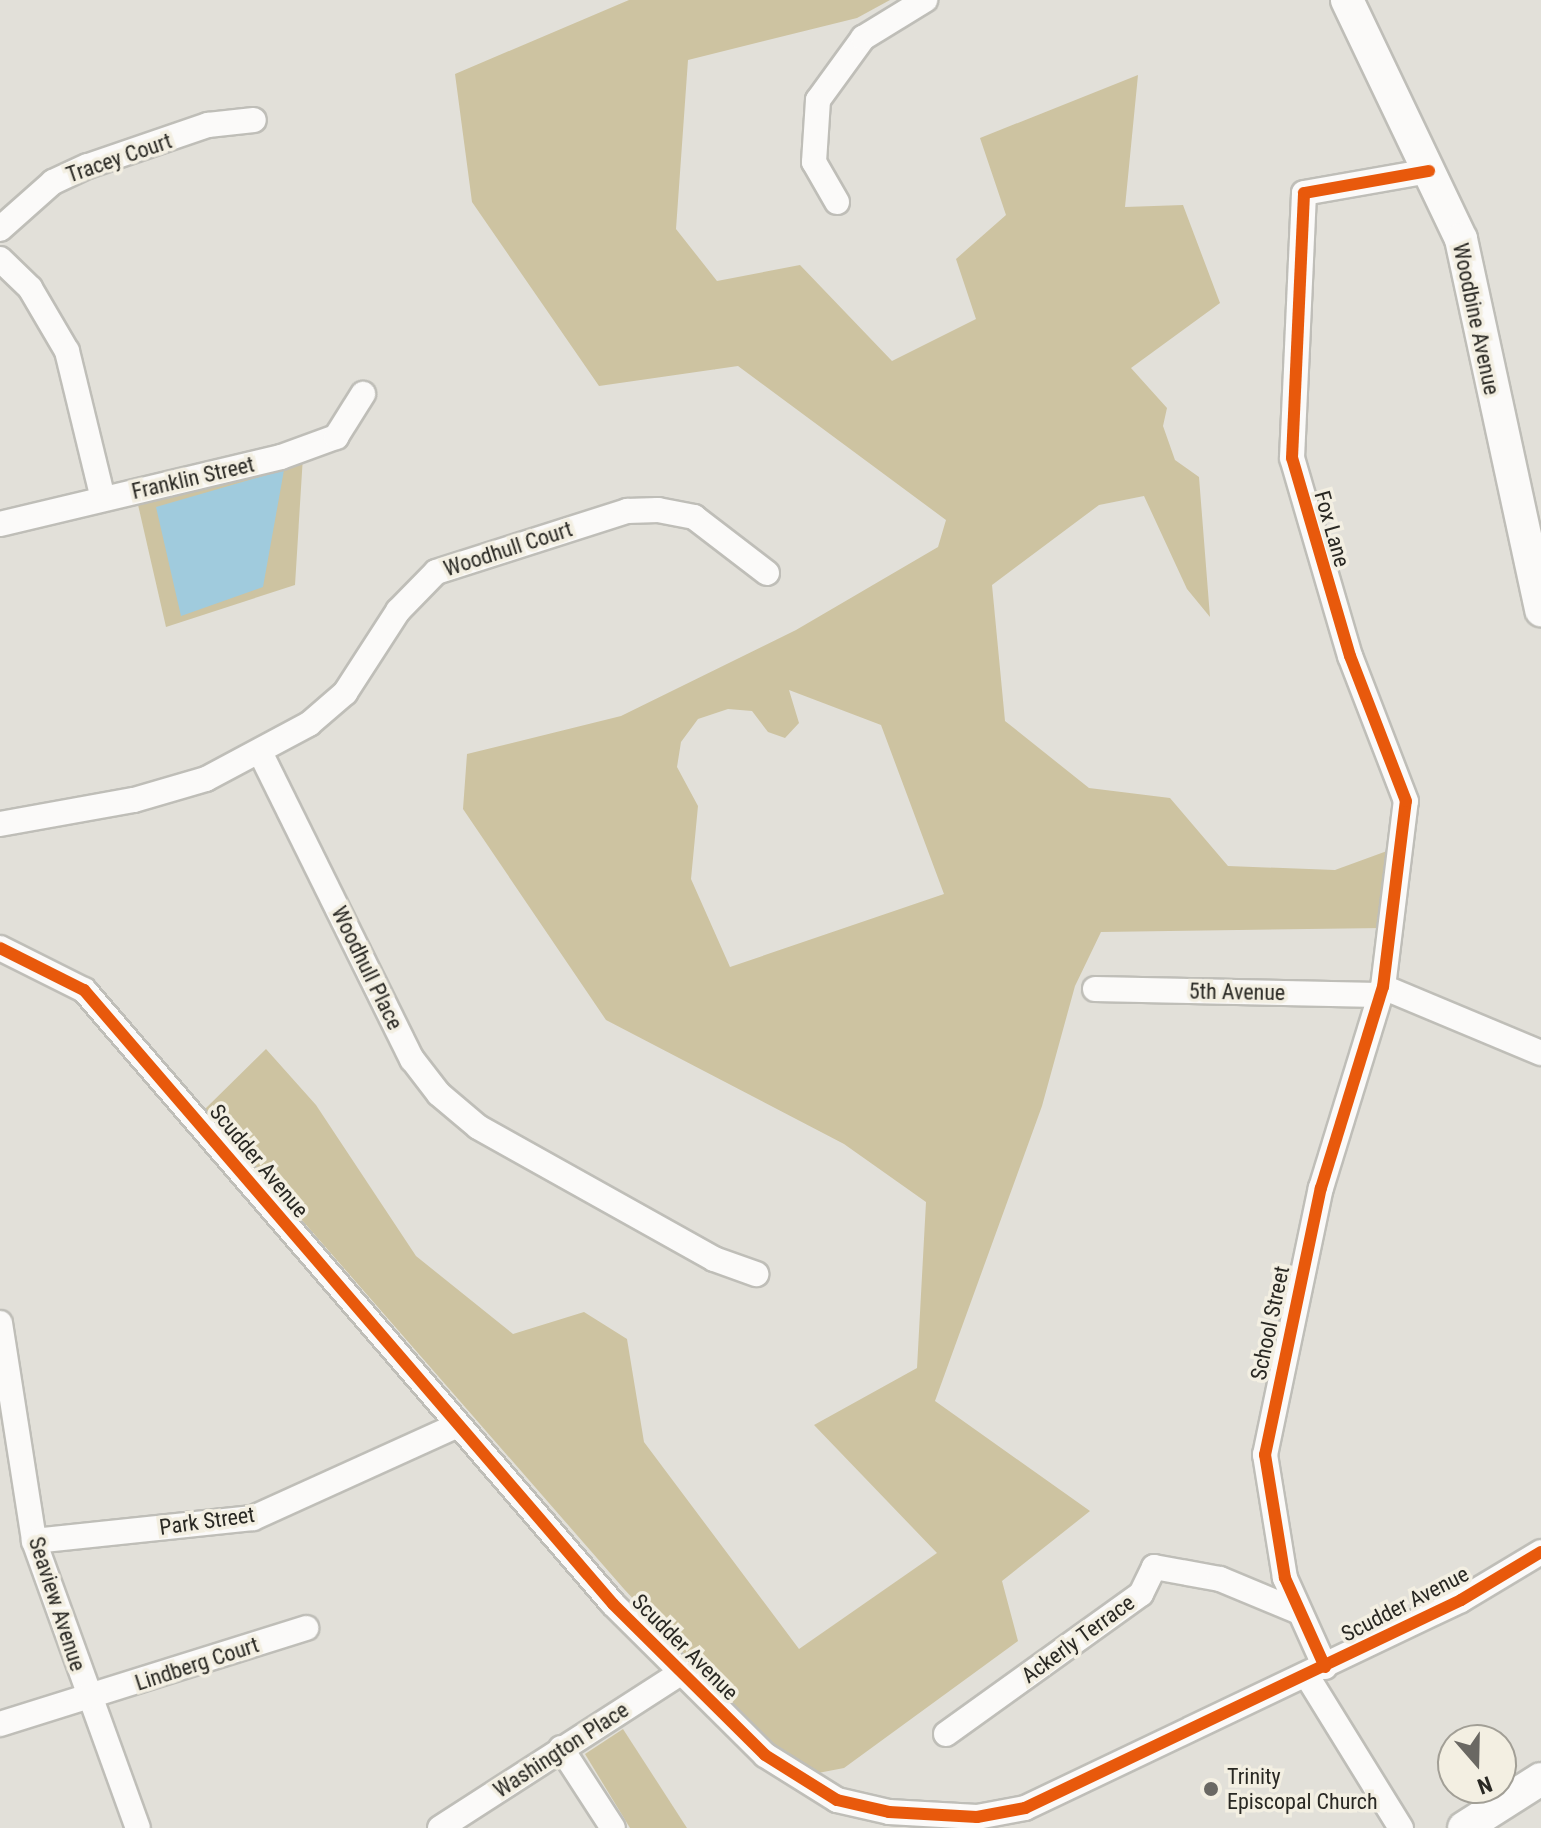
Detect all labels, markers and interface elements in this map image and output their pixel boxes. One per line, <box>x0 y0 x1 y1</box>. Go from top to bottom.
street label: Tracey Court <box>63 128 175 188</box>
street label: Woodbine Avenue <box>1447 241 1505 397</box>
street label: Franklin Street <box>129 451 257 505</box>
street label: Fox Lane <box>1309 488 1355 570</box>
street label: Woodhull Court <box>440 516 576 582</box>
street label: Woodhull Place <box>326 902 408 1034</box>
street label: 5th Avenue <box>1189 978 1285 1006</box>
street label: Scudder Avenue <box>204 1099 314 1223</box>
street label: School Street <box>1245 1264 1295 1382</box>
street label: Park Street <box>158 1501 256 1541</box>
street label: Seaview Avenue <box>23 1534 91 1674</box>
street label: Scudder Avenue <box>1337 1561 1473 1647</box>
street label: Scudder Avenue <box>626 1588 744 1706</box>
street label: Ackerly Terrace <box>1016 1589 1140 1689</box>
street label: Lindberg Court <box>132 1632 262 1696</box>
street label: Washington Place <box>489 1697 633 1803</box>
north arrow <box>1437 1724 1517 1804</box>
place label: Trinity Episcopal Church <box>1227 1763 1378 1814</box>
text: N <box>1474 1771 1495 1799</box>
marker: Trinity Episcopal Church <box>1202 1780 1220 1798</box>

